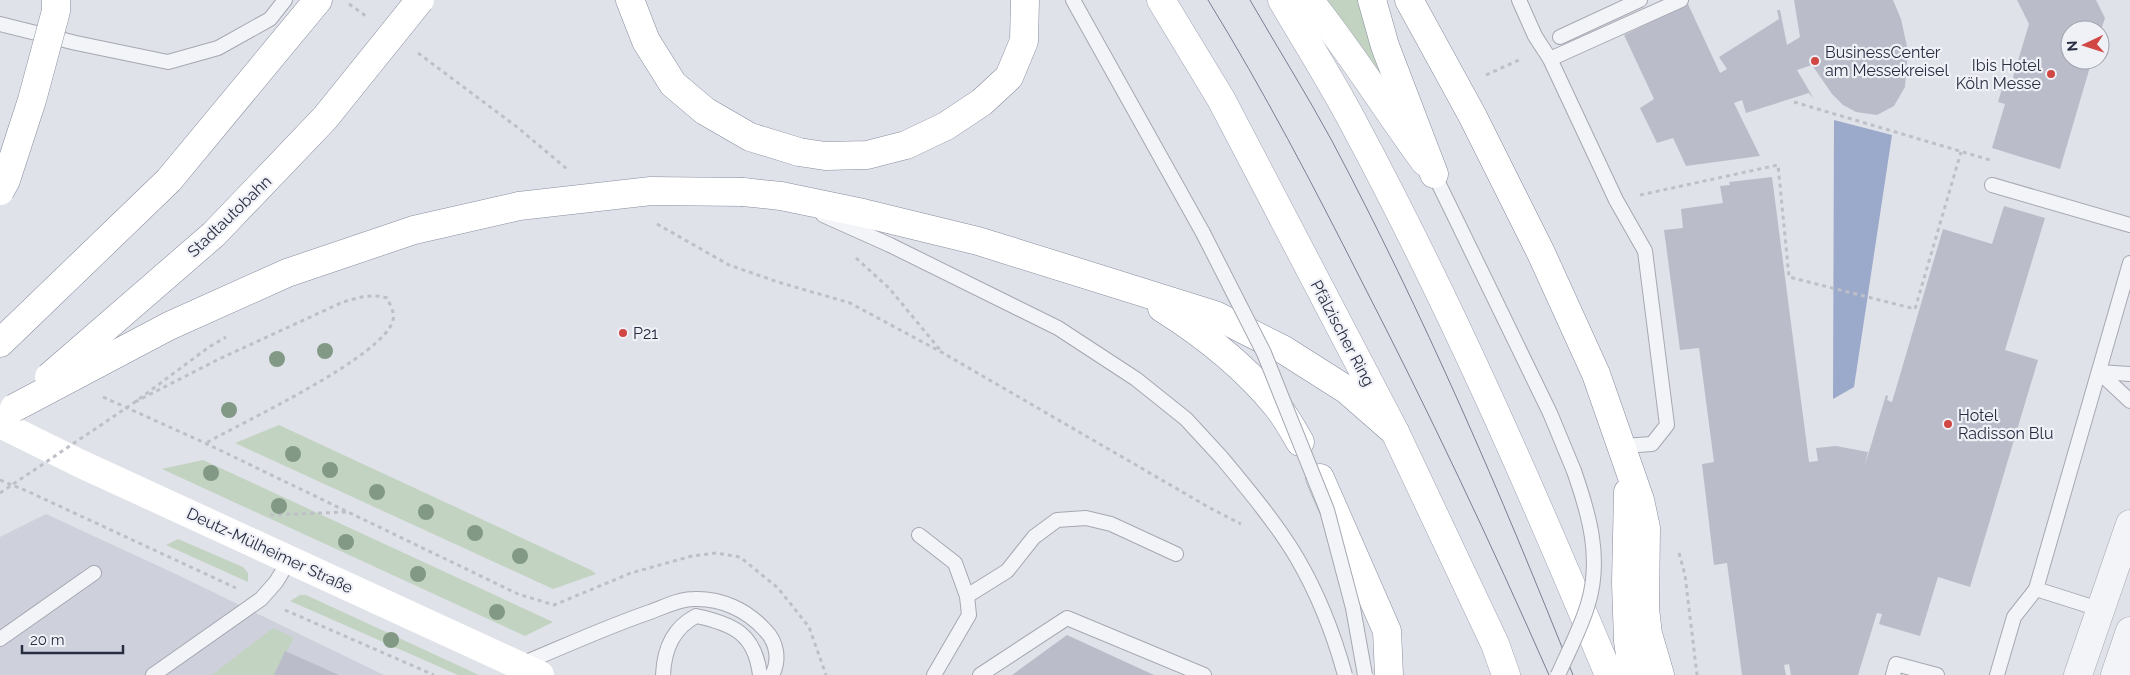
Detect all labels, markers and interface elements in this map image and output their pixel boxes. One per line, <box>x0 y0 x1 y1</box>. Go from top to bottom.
north arrow <box>2060 20 2110 70</box>
text: N <box>2064 40 2080 52</box>
place label: BusinessCenter am Messekreisel <box>1825 43 1949 80</box>
marker: BusinessCenter am Messekreisel <box>1809 55 1821 67</box>
place label: Ibis Hotel Köln Messe <box>1956 56 2042 93</box>
marker: Ibis Hotel Köln Messe <box>2045 68 2057 80</box>
street label: Stadtautobahn <box>183 172 275 261</box>
street label: Pfälzischer Ring <box>1307 277 1378 389</box>
place label: P21 <box>633 324 658 343</box>
marker: P21 <box>617 327 629 339</box>
place label: Hotel Radisson Blu <box>1958 406 2053 443</box>
marker: Hotel Radisson Blu <box>1942 418 1954 430</box>
street label: Deutz-Mülheimer Straße <box>184 504 356 597</box>
scale bar <box>22 622 124 654</box>
text: 20 m <box>30 631 65 649</box>

